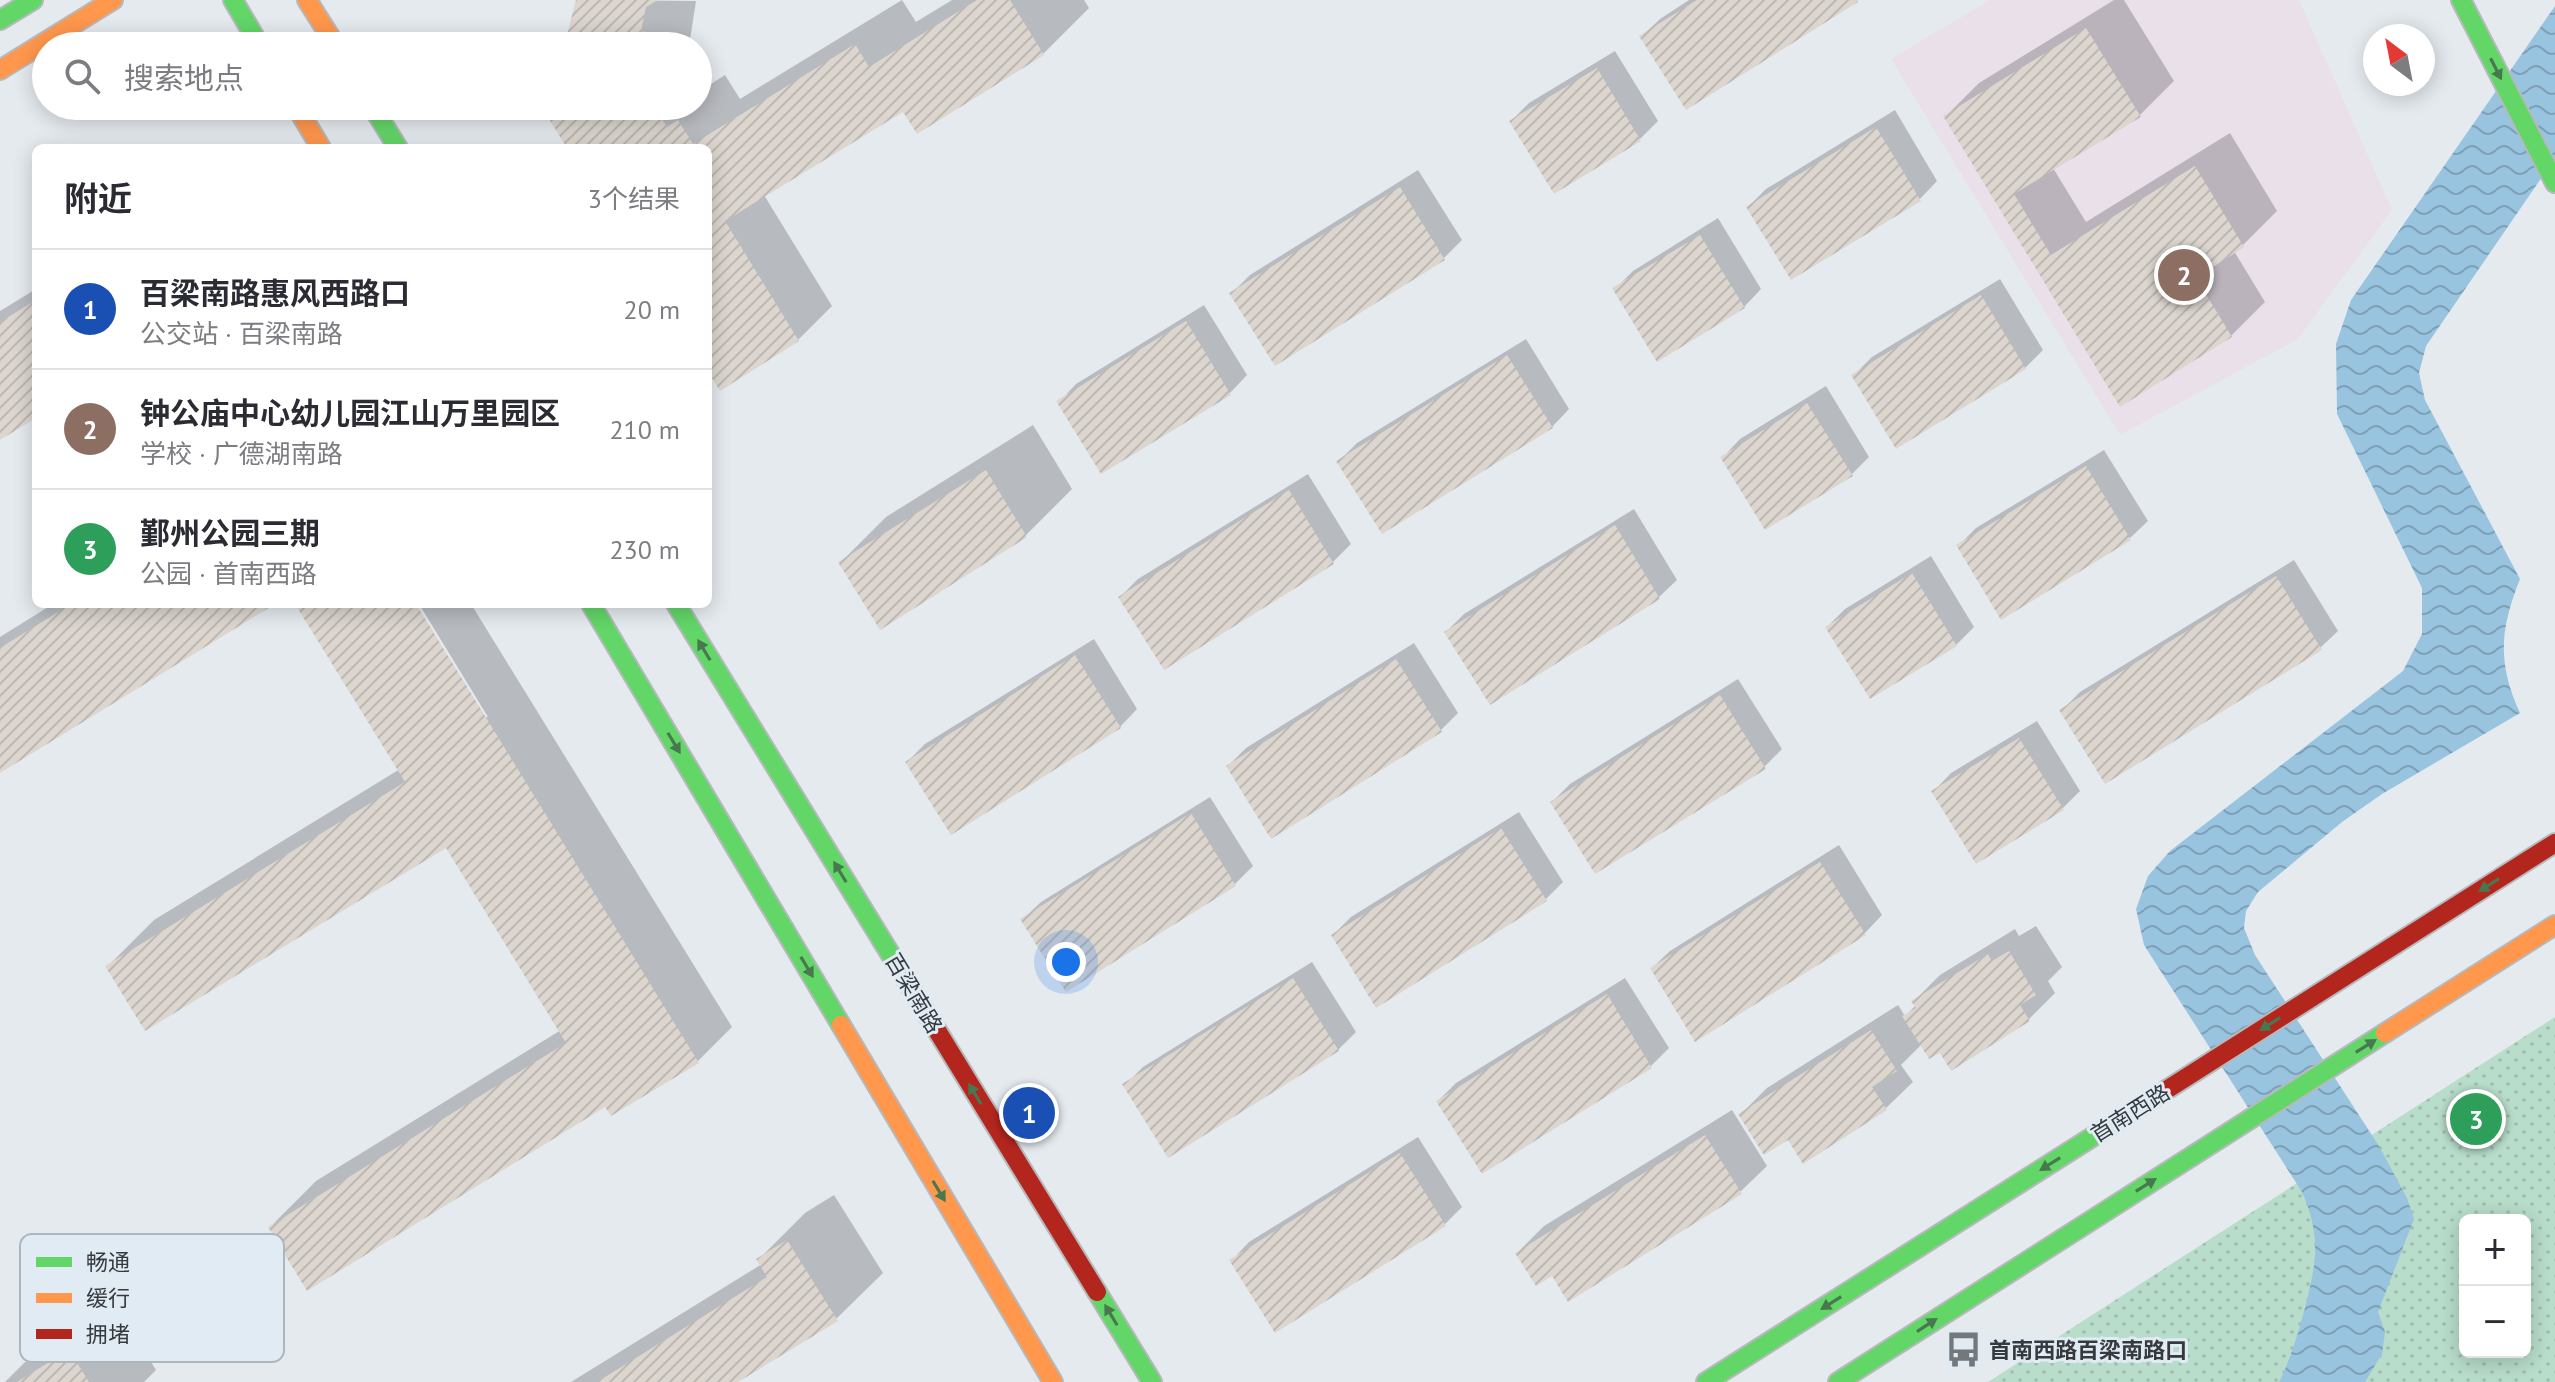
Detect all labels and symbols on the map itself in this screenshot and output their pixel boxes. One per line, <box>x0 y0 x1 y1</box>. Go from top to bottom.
north arrow <box>2363 24 2435 96</box>
one-way arrow <box>2490 58 2503 81</box>
pin: 2 <box>2158 245 2210 305</box>
one-way arrow <box>698 639 712 661</box>
one-way arrow <box>667 732 681 754</box>
one-way arrow <box>833 861 847 883</box>
one-way arrow <box>2478 877 2500 891</box>
your location <box>1046 942 1086 982</box>
street label: 百梁南路 <box>879 948 949 1038</box>
one-way arrow <box>799 956 813 978</box>
one-way arrow <box>2259 1017 2280 1032</box>
one-way arrow <box>2355 1038 2376 1053</box>
street label: 首南西路 <box>2085 1078 2175 1148</box>
one-way arrow <box>968 1083 983 1104</box>
pin: 1 <box>1003 1083 1055 1143</box>
pin: 3 <box>2450 1089 2502 1149</box>
one-way arrow <box>2039 1156 2061 1170</box>
one-way arrow <box>2136 1178 2157 1193</box>
one-way arrow <box>932 1180 946 1202</box>
legend <box>20 1234 284 1362</box>
text: 畅通 <box>86 1248 130 1276</box>
text: 缓行 <box>86 1284 130 1312</box>
one-way arrow <box>1820 1295 1841 1310</box>
one-way arrow <box>1104 1304 1118 1326</box>
one-way arrow <box>1916 1319 1938 1333</box>
text: 拥堵 <box>86 1320 130 1348</box>
bus stop icon: 首南西路百梁南路口 <box>1944 1331 1982 1369</box>
place label: 首南西路百梁南路口 <box>1989 1336 2187 1364</box>

